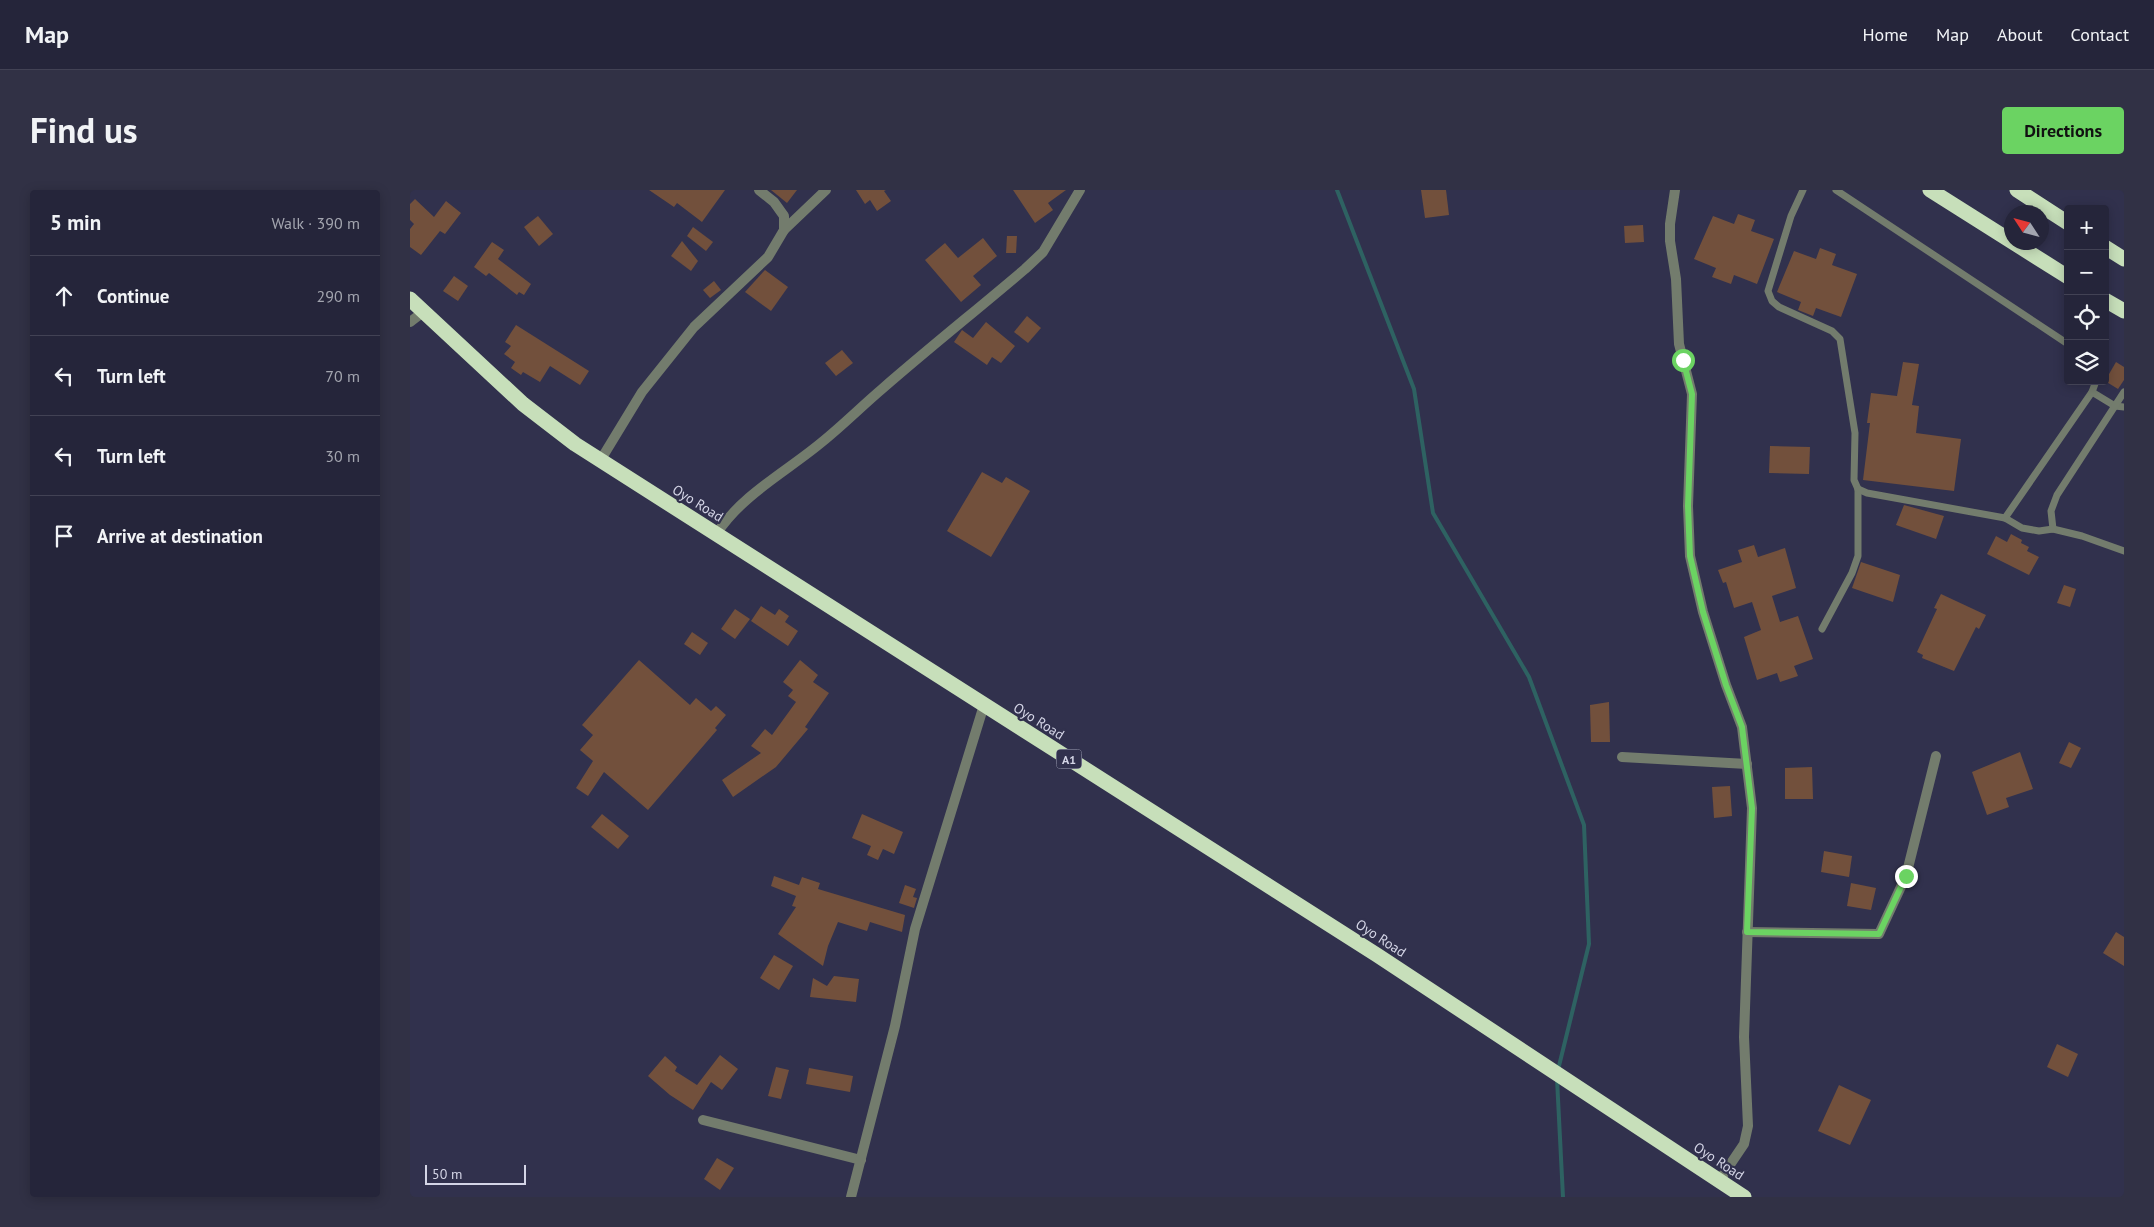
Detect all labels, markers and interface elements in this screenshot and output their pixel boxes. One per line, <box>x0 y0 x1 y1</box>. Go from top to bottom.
text: Map <box>25 19 69 50</box>
text: Home <box>1862 23 1908 46</box>
text: Map <box>1936 23 1969 46</box>
text: About <box>1997 23 2043 46</box>
text: Contact <box>2071 23 2129 46</box>
text: Find us <box>30 107 138 153</box>
button: Directions <box>2002 107 2124 154</box>
north arrow <box>2004 205 2049 250</box>
map controls <box>2064 205 2109 385</box>
button: + <box>2064 205 2109 250</box>
text: 5 min <box>50 209 101 236</box>
text: Walk · 390 m <box>271 213 360 233</box>
button: − <box>2064 250 2109 295</box>
icon: ahead <box>50 282 78 310</box>
text: Continue <box>97 284 169 308</box>
text: 290 m <box>317 286 360 306</box>
button: locate <box>2064 295 2109 340</box>
button: layers <box>2064 340 2109 385</box>
route start <box>1672 349 1695 372</box>
icon: left <box>50 362 78 390</box>
text: Turn left <box>97 364 166 388</box>
text: 70 m <box>325 366 360 386</box>
icon: left <box>50 442 78 470</box>
text: Turn left <box>97 444 166 468</box>
text: 30 m <box>325 446 360 466</box>
street label: Oyo Road <box>669 480 727 526</box>
icon: arrive <box>50 522 78 550</box>
text: Arrive at destination <box>97 524 263 548</box>
street label: Oyo Road <box>1010 698 1068 744</box>
road number: A1 <box>1056 750 1082 768</box>
route end <box>1895 865 1918 888</box>
street label: Oyo Road <box>1352 915 1410 961</box>
street label: Oyo Road <box>1690 1138 1748 1184</box>
scale bar <box>425 1162 526 1185</box>
text: 50 m <box>432 1165 462 1183</box>

